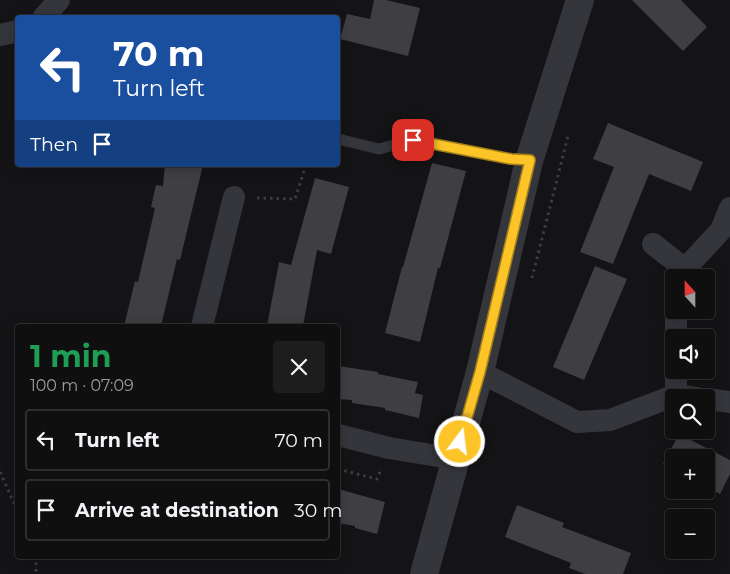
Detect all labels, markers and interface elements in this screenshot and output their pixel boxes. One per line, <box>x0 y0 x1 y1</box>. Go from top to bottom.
text: 70 m <box>113 32 204 75</box>
icon: left <box>30 35 95 100</box>
text: Turn left <box>113 75 205 102</box>
pin <box>392 119 434 161</box>
icon: arrive <box>399 126 427 154</box>
icon: arrive <box>88 130 116 158</box>
text: Then <box>30 133 78 156</box>
north arrow <box>665 269 715 319</box>
map controls <box>665 269 715 559</box>
button: sound <box>665 329 715 379</box>
text: 1 min <box>30 338 111 375</box>
button: close <box>273 341 325 393</box>
text: 100 m · 07:09 <box>30 376 134 395</box>
button: search <box>665 389 715 439</box>
position arrow <box>433 415 485 467</box>
icon: left <box>32 426 60 454</box>
text: Turn left <box>75 429 160 452</box>
text: 70 m <box>274 429 323 452</box>
button: + <box>665 449 715 499</box>
icon: arrive <box>32 496 60 524</box>
text: Arrive at destination <box>75 499 279 522</box>
text: 30 m <box>294 499 342 522</box>
button: − <box>665 509 715 559</box>

